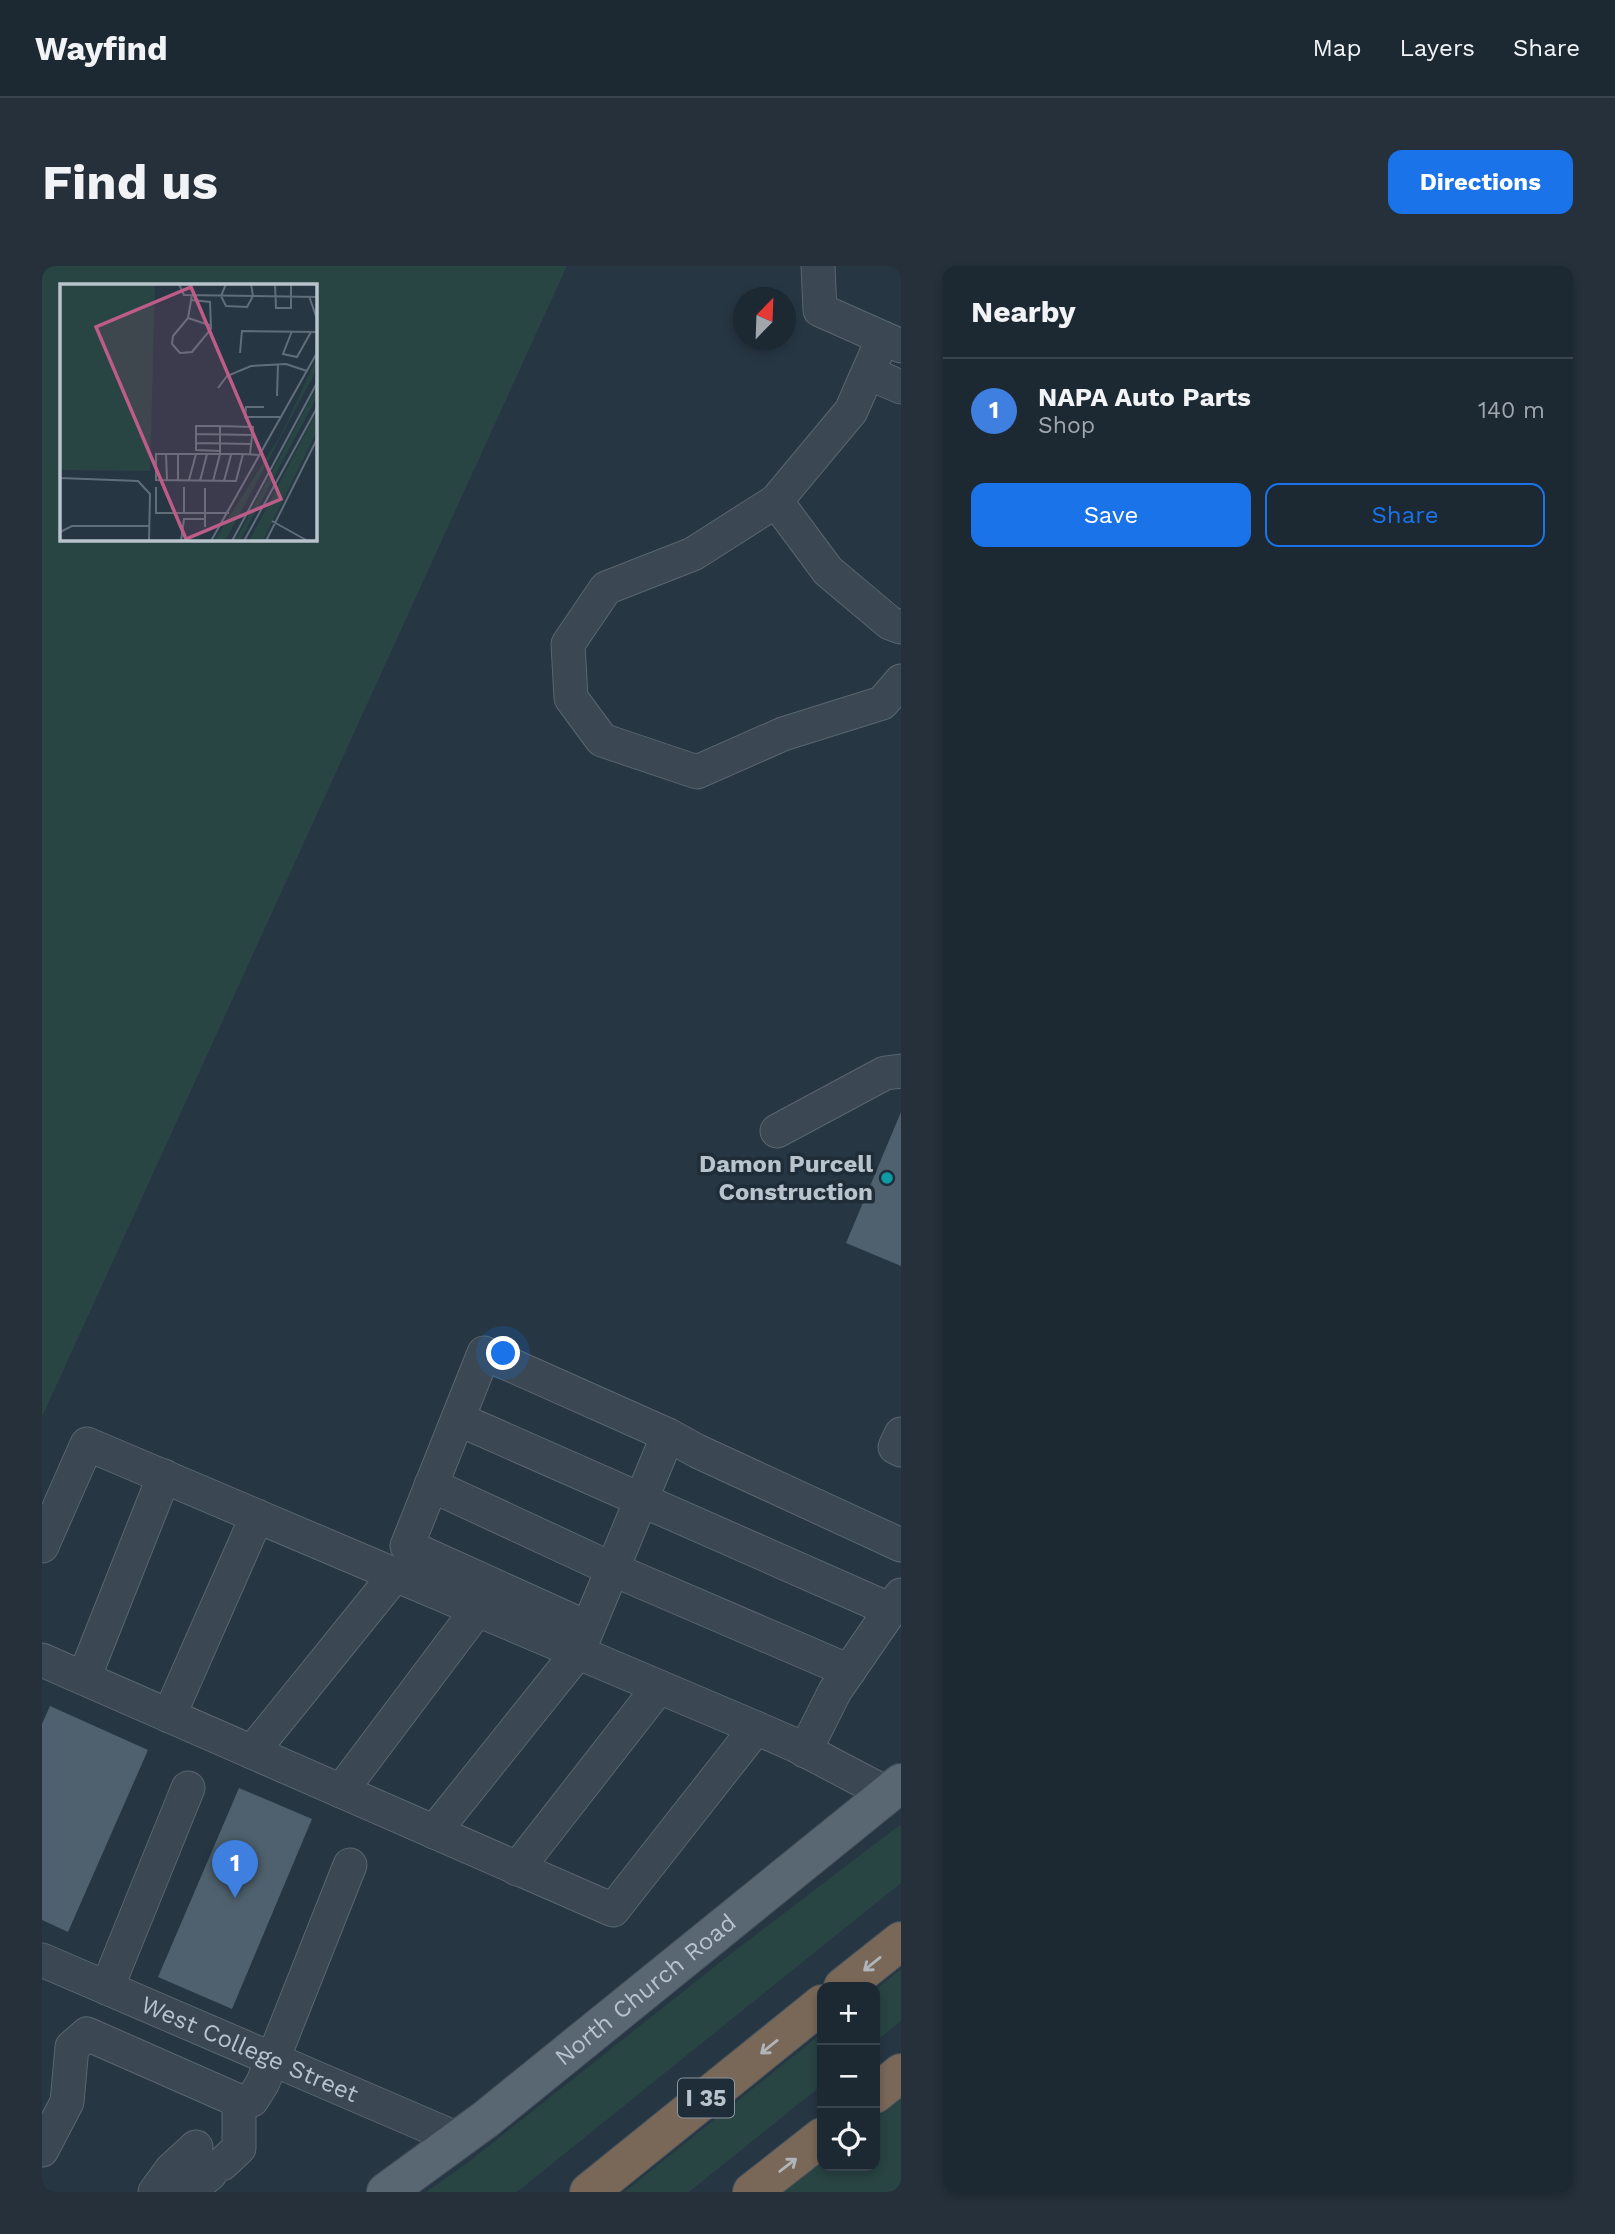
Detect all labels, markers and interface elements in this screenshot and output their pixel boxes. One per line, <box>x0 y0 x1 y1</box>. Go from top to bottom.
text: Wayfind <box>35 29 168 68</box>
text: Map <box>1313 34 1361 62</box>
text: Layers <box>1399 34 1475 62</box>
text: Share <box>1513 34 1580 62</box>
button: Directions <box>1388 150 1573 214</box>
text: Find us <box>42 153 218 211</box>
inset map <box>60 284 317 541</box>
north arrow <box>733 287 796 350</box>
text: Nearby <box>971 294 1076 329</box>
text: NAPA Auto Parts <box>1038 382 1251 412</box>
text: 1 <box>989 397 999 424</box>
text: 140 m <box>1478 397 1545 424</box>
text: Shop <box>1038 412 1095 439</box>
button: Save <box>971 483 1251 547</box>
button: Share <box>1265 483 1545 547</box>
place label: Damon Purcell Construction <box>699 1150 873 1206</box>
marker: Damon Purcell Construction <box>879 1170 895 1186</box>
your location <box>486 1336 520 1370</box>
pin: 1 <box>212 1840 258 1898</box>
street label: North Church Road <box>549 1908 742 2071</box>
one-way arrow <box>864 1956 882 1972</box>
map controls <box>817 1982 880 2171</box>
button: + <box>817 1982 880 2045</box>
street label: West College Street <box>137 1990 362 2108</box>
one-way arrow <box>761 2039 779 2055</box>
button: − <box>817 2045 880 2108</box>
road number: I 35 <box>678 2078 734 2118</box>
button: locate <box>817 2108 880 2171</box>
one-way arrow <box>778 2157 796 2173</box>

